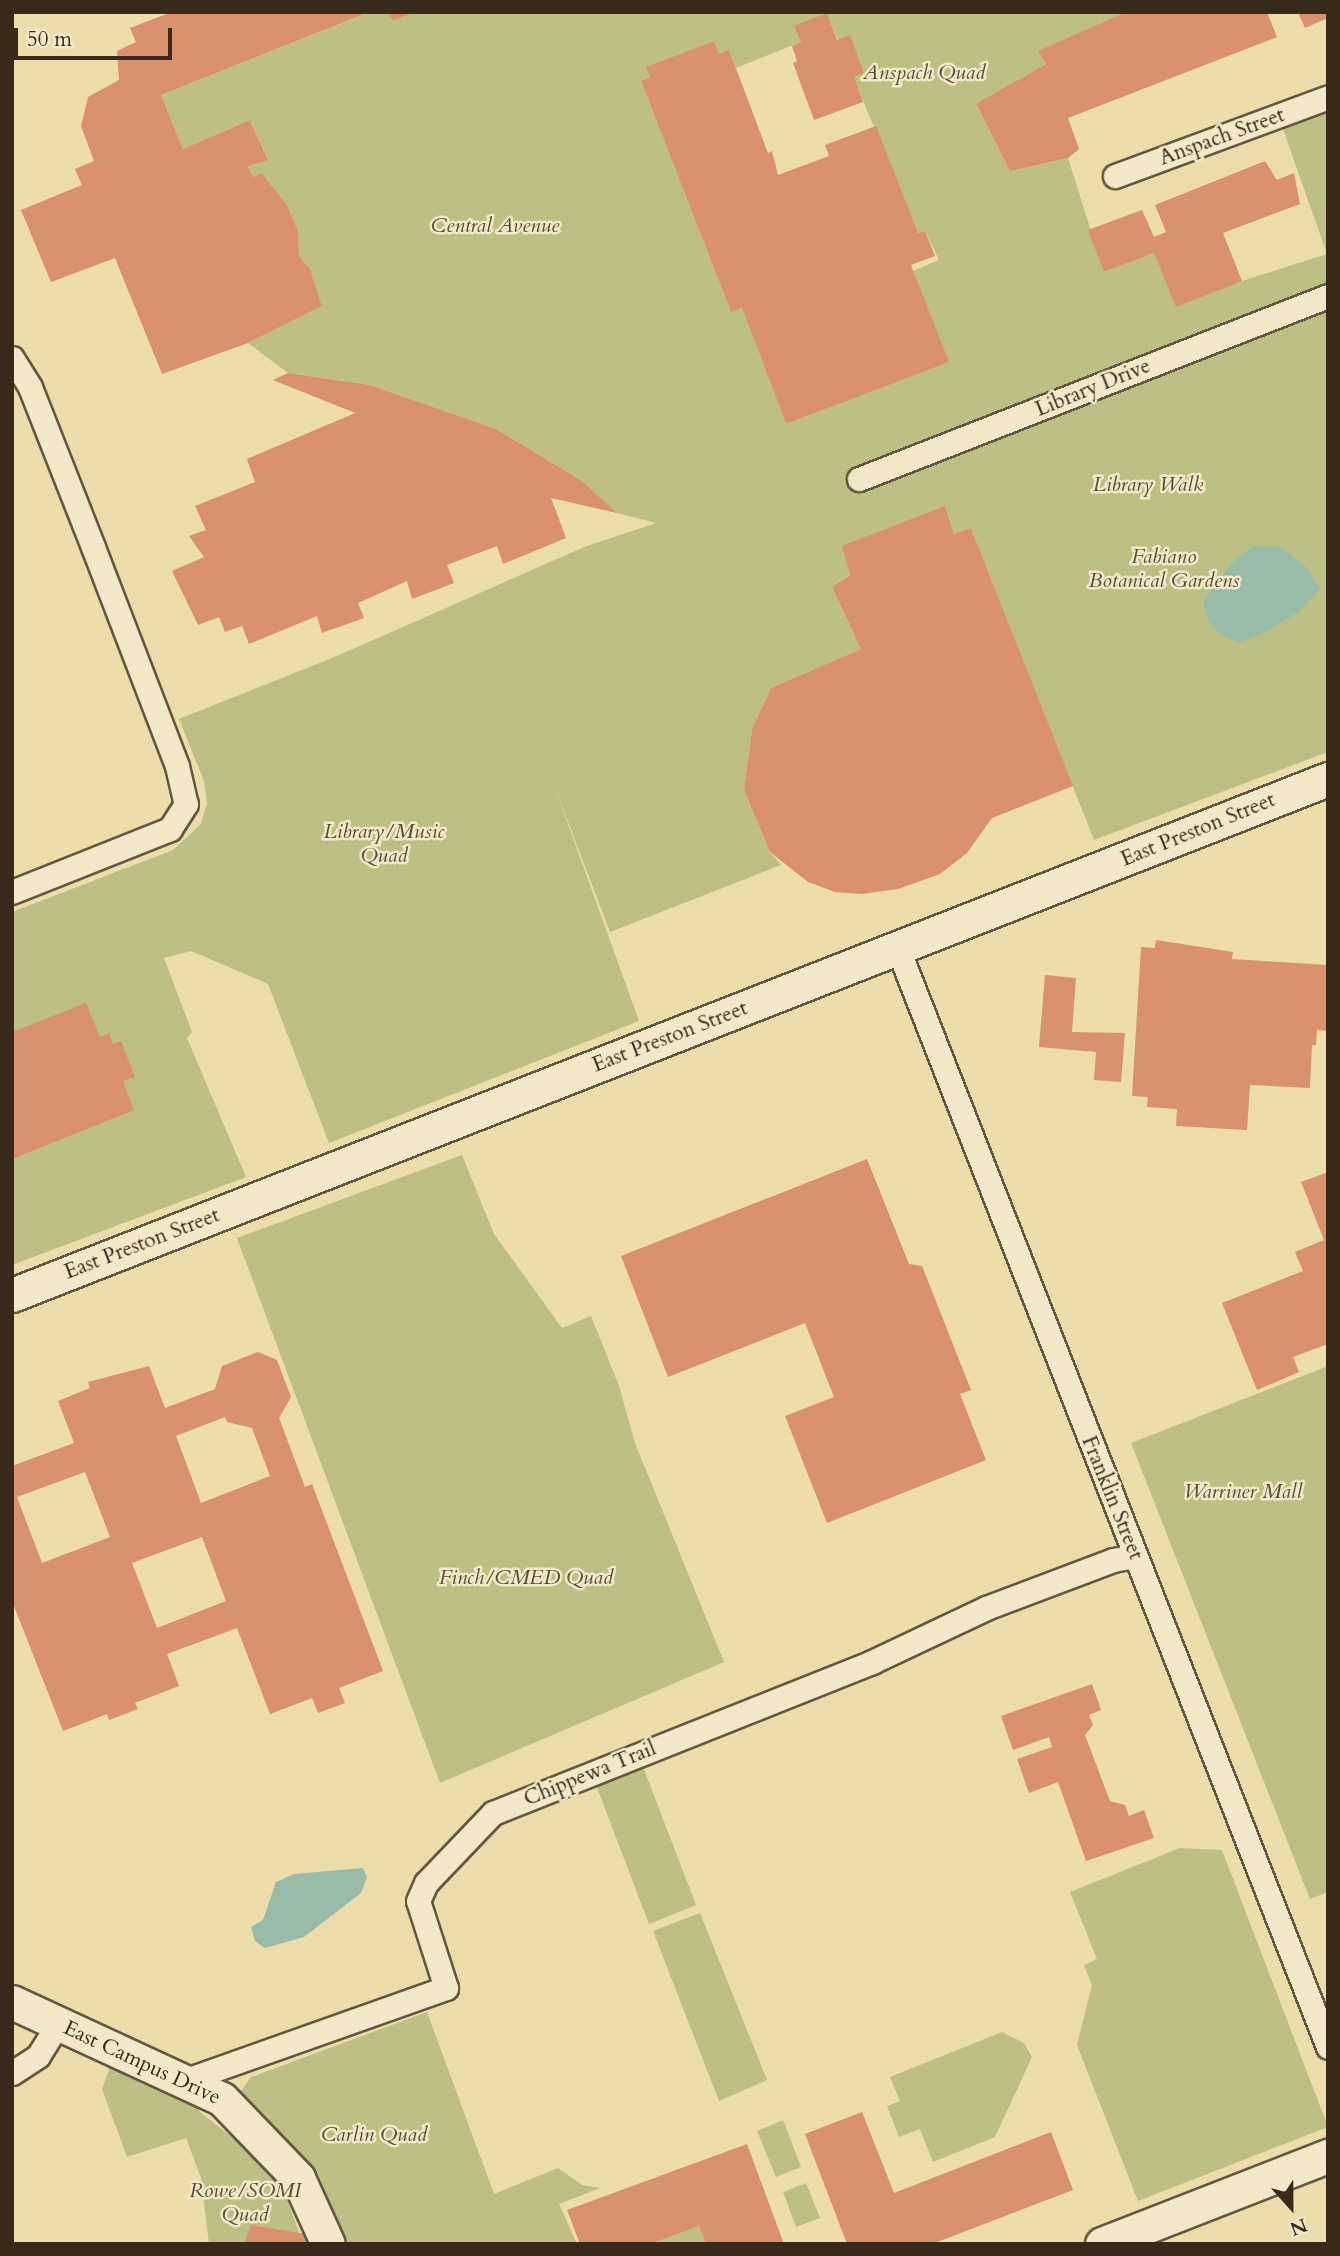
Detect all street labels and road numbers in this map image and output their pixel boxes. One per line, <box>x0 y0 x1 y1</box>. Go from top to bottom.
street label: Anspach Street <box>1156 103 1288 171</box>
street label: Library Drive <box>1032 354 1154 422</box>
street label: East Preston Street <box>1117 788 1279 872</box>
street label: East Preston Street <box>589 996 751 1078</box>
street label: East Preston Street <box>61 1203 223 1285</box>
street label: Franklin Street <box>1076 1432 1148 1564</box>
street label: Chippewa Trail <box>520 1736 660 1812</box>
street label: East Campus Drive <box>59 2016 225 2110</box>

